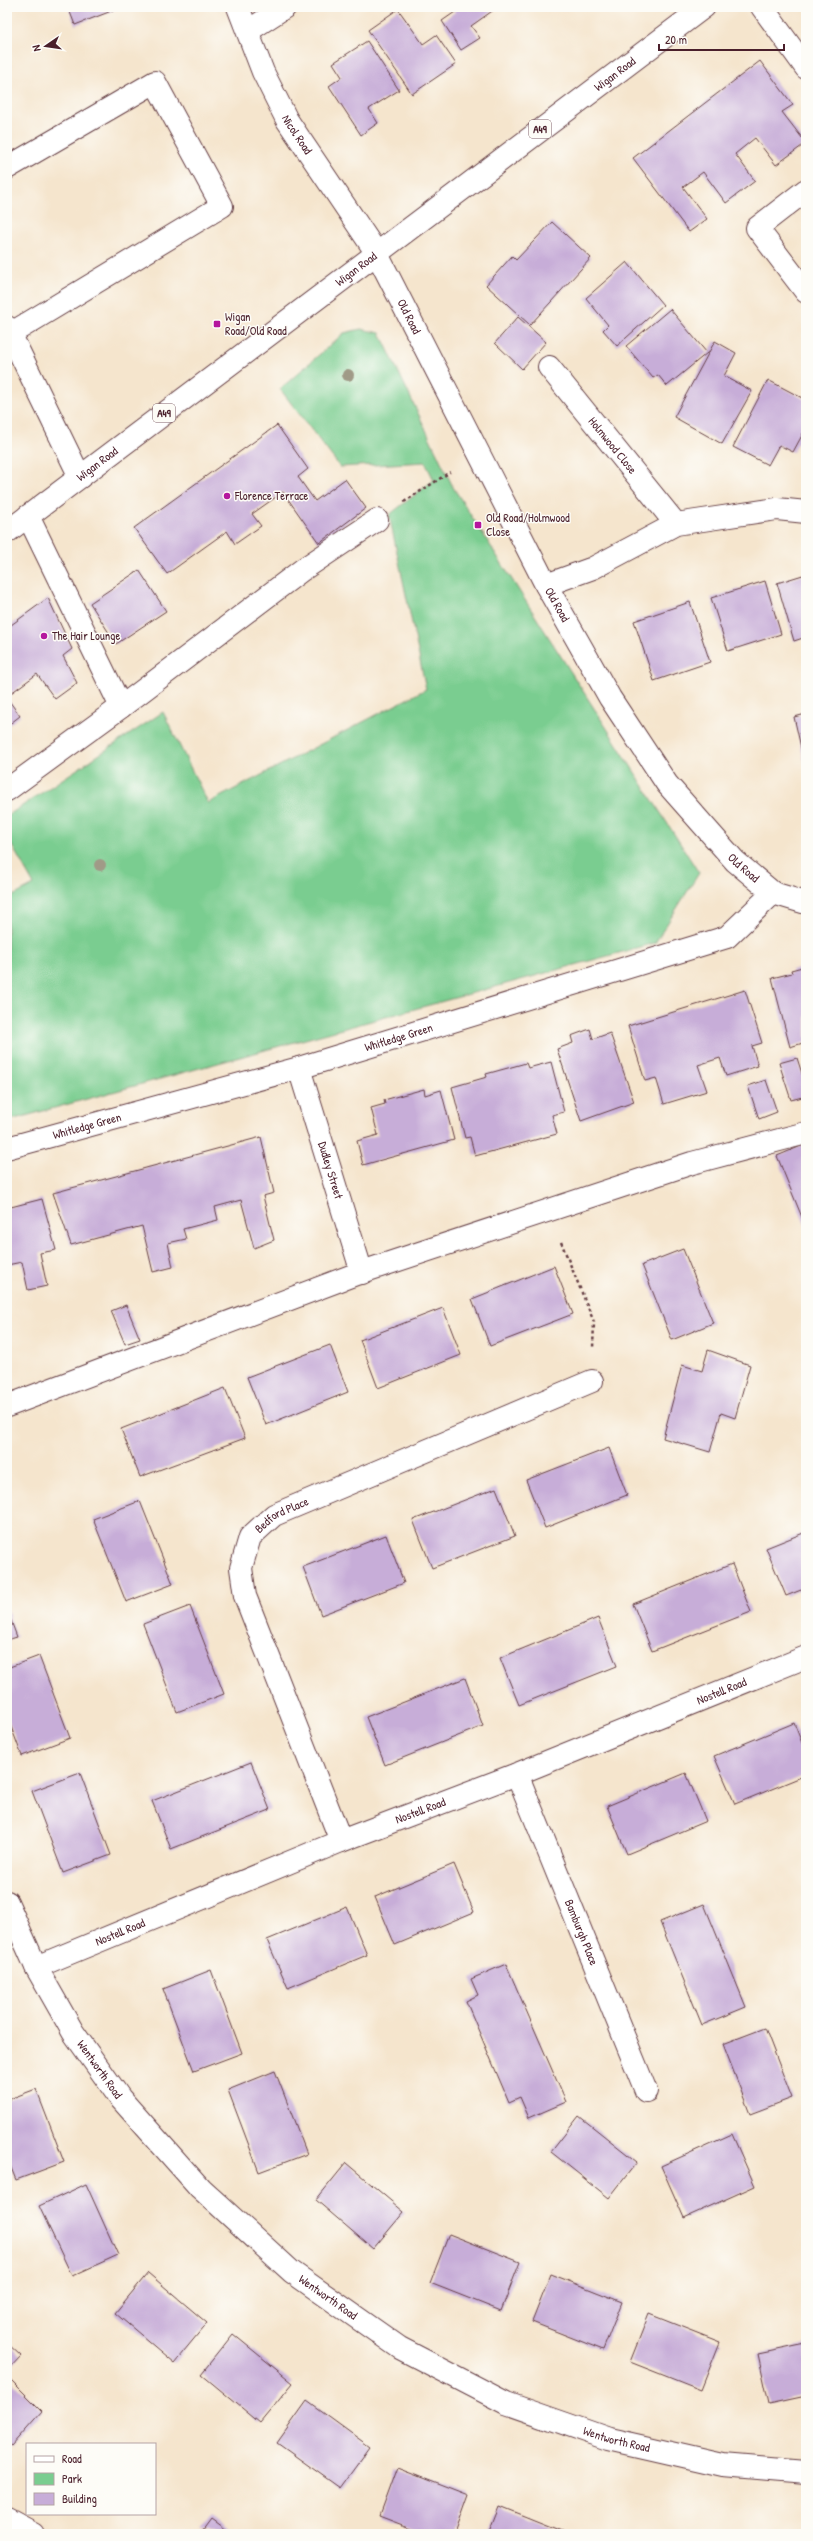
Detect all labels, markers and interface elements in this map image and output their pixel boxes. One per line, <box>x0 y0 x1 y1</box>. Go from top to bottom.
north arrow <box>26 26 66 66</box>
scale bar <box>659 26 784 52</box>
text: 20 m <box>665 31 687 48</box>
text: N <box>29 44 44 53</box>
street label: Wigan Road <box>590 52 639 95</box>
street label: Nicol Road <box>278 112 317 158</box>
road number: A49 <box>529 120 551 138</box>
street label: Wigan Road <box>331 247 380 290</box>
street label: Old Road <box>393 296 426 337</box>
place label: Wigan Road/Old Road <box>225 308 287 339</box>
marker: Wigan Road/Old Road <box>212 319 222 329</box>
road number: A49 <box>153 404 175 422</box>
street label: Holmwood Close <box>585 413 641 477</box>
street label: Wigan Road <box>73 442 122 485</box>
place label: Florence Terrace <box>234 487 309 504</box>
marker: Florence Terrace <box>222 491 232 501</box>
place label: Old Road/Holmwood Close <box>486 509 570 540</box>
marker: Old Road/Holmwood Close <box>473 520 483 530</box>
street label: Old Road <box>541 584 574 625</box>
place label: The Hair Lounge <box>52 627 120 644</box>
marker: The Hair Lounge <box>39 631 49 641</box>
street label: Old Road <box>724 849 763 886</box>
street label: Whitledge Green <box>362 1019 435 1055</box>
street label: Whitledge Green <box>51 1108 123 1143</box>
street label: Dudley Street <box>314 1139 348 1202</box>
street label: Bedford Place <box>251 1492 311 1537</box>
street label: Nostell Road <box>694 1673 749 1708</box>
street label: Nostell Road <box>393 1793 448 1828</box>
street label: Bamburgh Place <box>561 1897 603 1968</box>
street label: Nostell Road <box>92 1914 148 1950</box>
street label: Wentworth Road <box>73 2036 127 2102</box>
street label: Wentworth Road <box>295 2270 361 2324</box>
street label: Wentworth Road <box>581 2422 652 2456</box>
legend <box>26 2443 156 2515</box>
text: Road <box>62 2450 82 2467</box>
text: Park <box>62 2470 82 2487</box>
text: Building <box>62 2490 97 2507</box>

